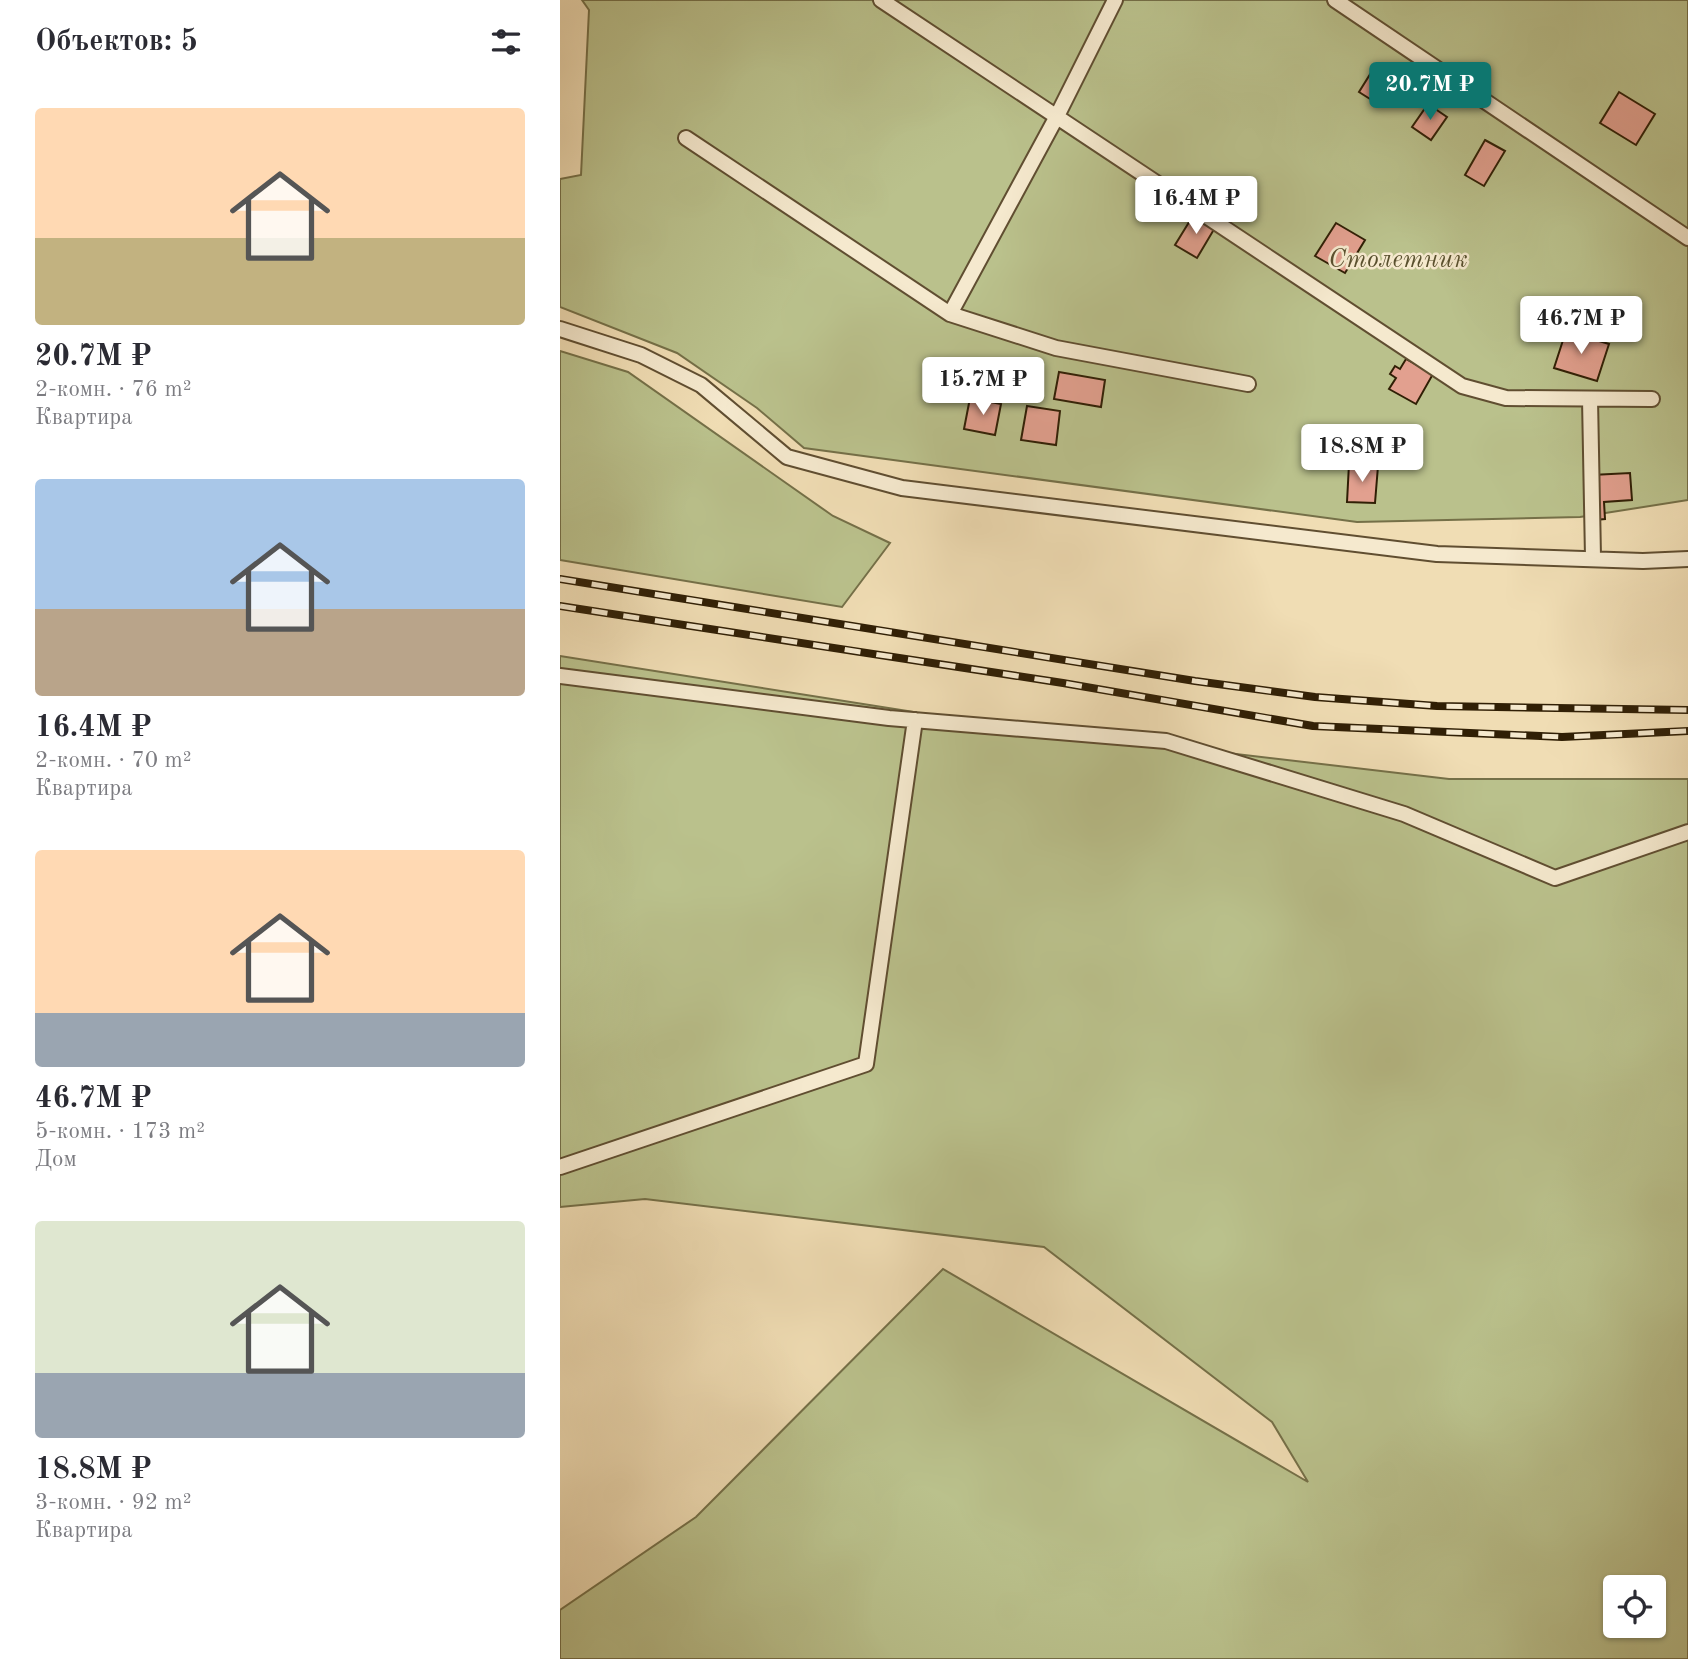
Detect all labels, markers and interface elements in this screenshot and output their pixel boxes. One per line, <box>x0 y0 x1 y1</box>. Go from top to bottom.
icon: filters <box>487 23 525 61</box>
text: Объектов: 5 <box>35 27 198 57</box>
pin: 20.7M ₽ <box>1365 62 1495 122</box>
text: 20.7M ₽ <box>1385 73 1475 96</box>
icon: home <box>217 153 343 279</box>
pin: 16.4M ₽ <box>1131 176 1261 236</box>
text: 16.4M ₽ <box>1151 187 1241 210</box>
park label: Столетник <box>1328 247 1468 273</box>
pin: 46.7M ₽ <box>1516 296 1646 356</box>
text: 46.7M ₽ <box>1536 307 1626 330</box>
text: 20.7M ₽ <box>35 342 152 372</box>
pin: 15.7M ₽ <box>918 358 1048 417</box>
text: 15.7M ₽ <box>938 368 1028 391</box>
text: 2-комн. · 76 m² <box>35 378 192 401</box>
text: Квартира <box>35 406 133 429</box>
pin: 18.8M ₽ <box>1297 424 1427 484</box>
text: 18.8M ₽ <box>1317 435 1407 458</box>
icon: home <box>217 524 343 650</box>
text: 16.4M ₽ <box>35 713 152 743</box>
text: 2-комн. · 70 m² <box>35 749 192 772</box>
text: Квартира <box>35 777 133 800</box>
icon: home <box>217 895 343 1021</box>
text: 46.7M ₽ <box>35 1084 152 1114</box>
text: 5-комн. · 173 m² <box>35 1120 205 1143</box>
text: Дом <box>35 1148 77 1171</box>
icon: home <box>217 1266 343 1392</box>
text: 18.8M ₽ <box>35 1455 152 1485</box>
text: 3-комн. · 92 m² <box>35 1491 192 1514</box>
text: Квартира <box>35 1519 133 1542</box>
map controls <box>1603 1575 1666 1638</box>
button: locate <box>1603 1575 1666 1638</box>

